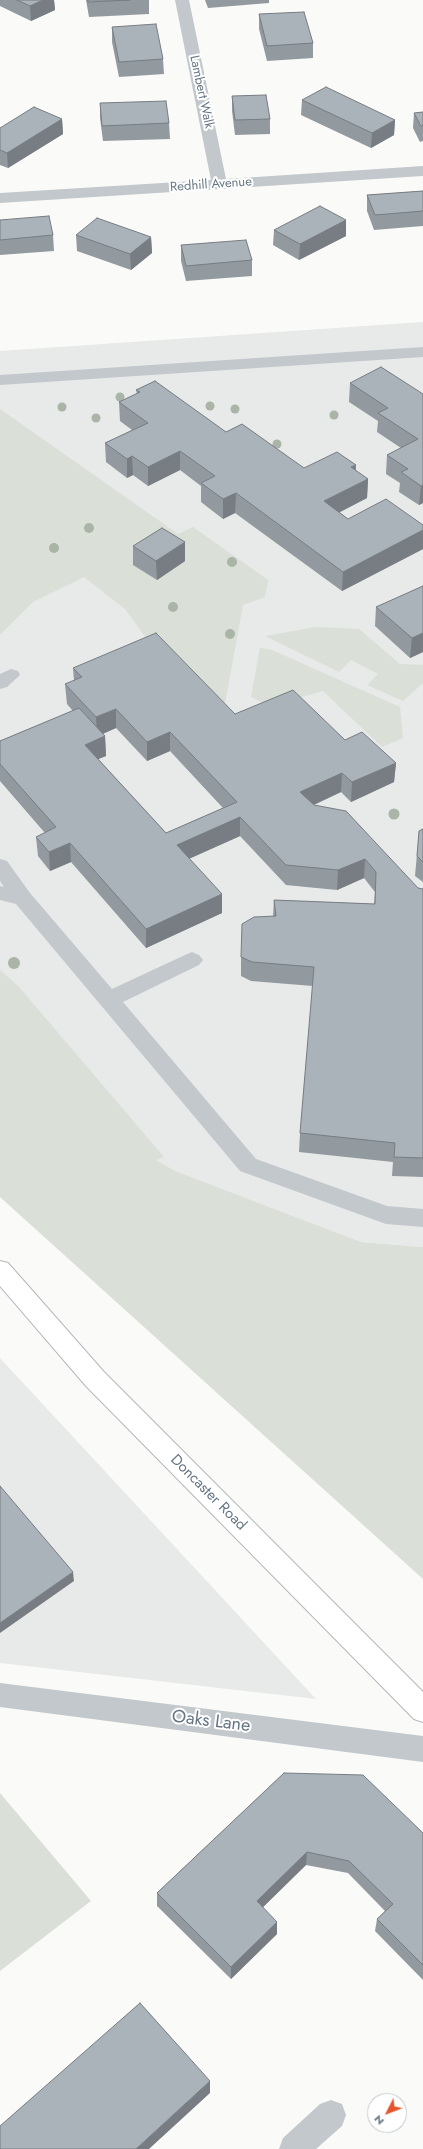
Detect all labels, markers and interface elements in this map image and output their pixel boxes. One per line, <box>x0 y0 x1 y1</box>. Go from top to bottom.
street label: Lambert Walk <box>186 54 216 130</box>
street label: Redhill Avenue <box>170 174 252 196</box>
street label: Doncaster Road <box>166 1451 250 1535</box>
street label: Oaks Lane <box>171 1706 251 1738</box>
north arrow <box>367 2093 407 2133</box>
text: N <box>370 2112 388 2129</box>

